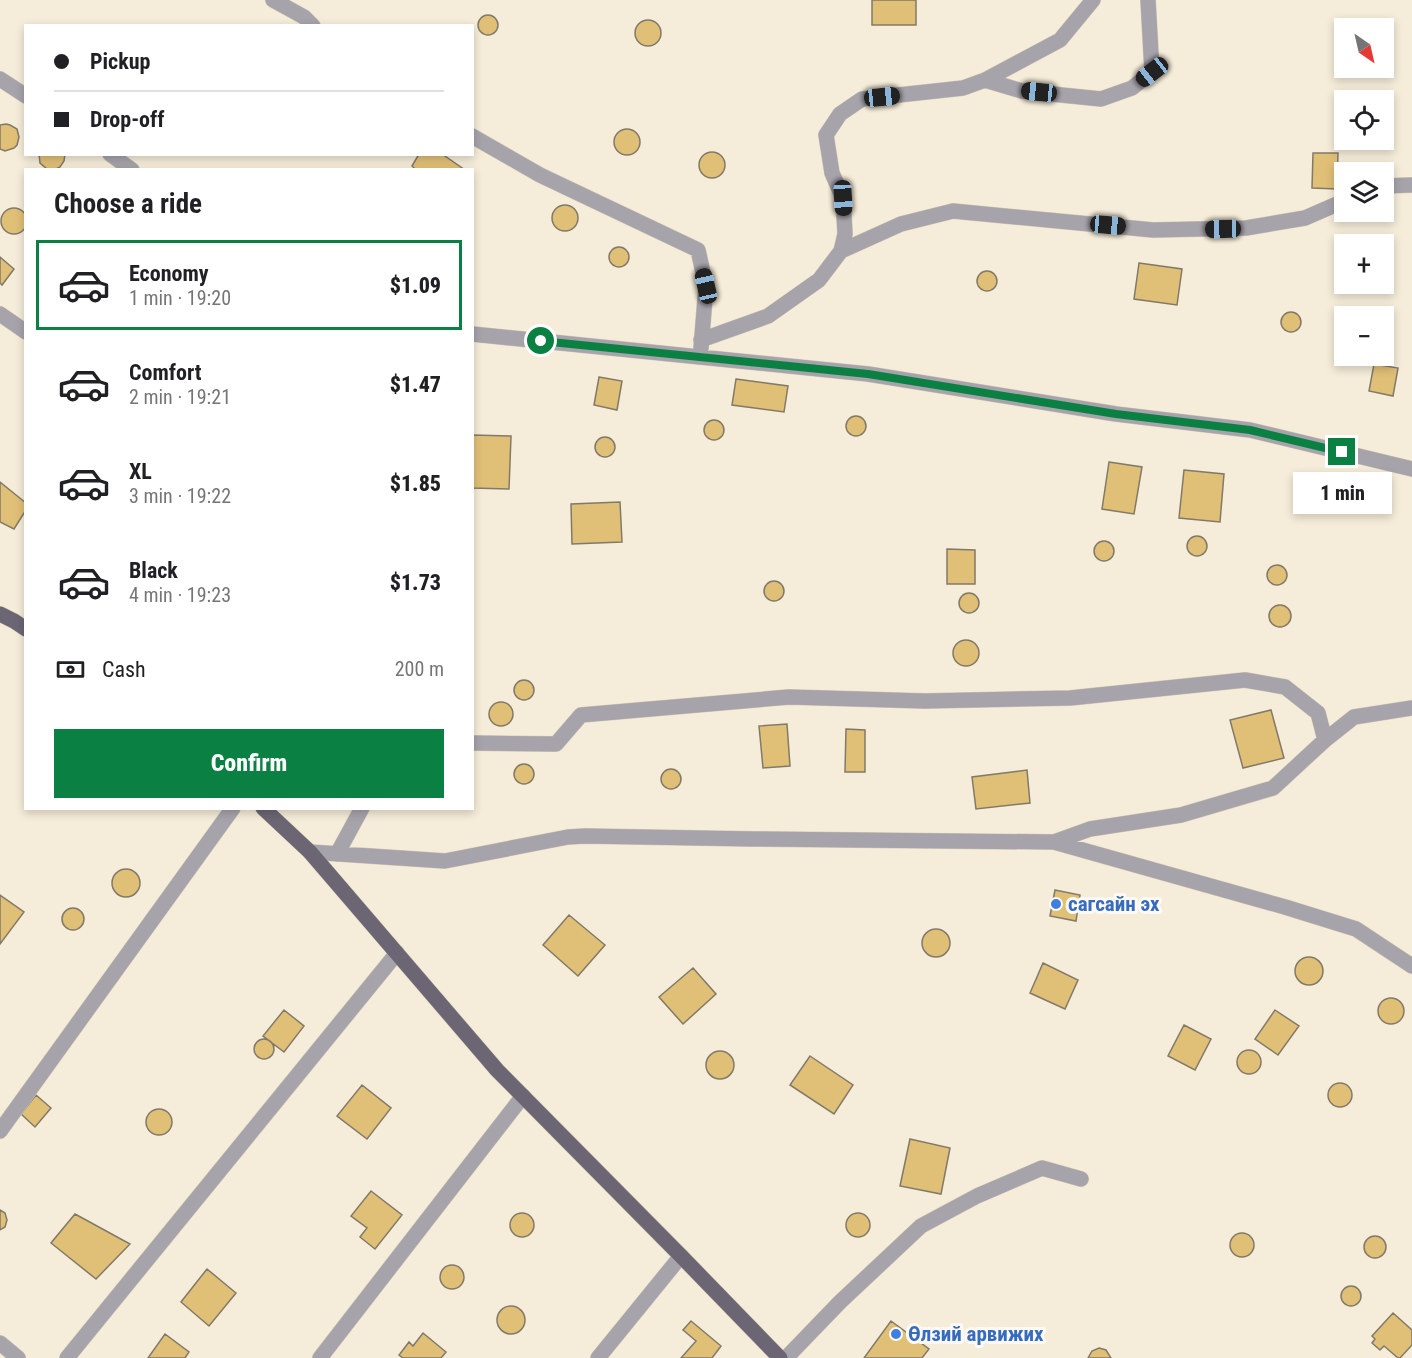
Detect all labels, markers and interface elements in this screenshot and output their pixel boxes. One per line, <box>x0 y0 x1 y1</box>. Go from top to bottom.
north arrow <box>1334 18 1394 78</box>
map controls <box>1334 18 1394 366</box>
text: Pickup <box>90 49 150 74</box>
car <box>1132 54 1172 90</box>
car <box>1020 81 1058 103</box>
car <box>863 86 901 108</box>
button: locate <box>1334 90 1394 150</box>
text: Drop-off <box>90 107 164 132</box>
button: layers <box>1334 162 1394 222</box>
car <box>833 180 853 216</box>
text: Choose a ride <box>54 188 202 220</box>
car <box>1089 214 1127 236</box>
car <box>1205 220 1241 238</box>
button: + <box>1334 234 1394 294</box>
icon: car <box>57 258 111 312</box>
text: Economy <box>129 261 209 286</box>
car <box>693 266 719 306</box>
text: $1.09 <box>390 273 441 298</box>
text: 1 min · 19:20 <box>129 286 231 310</box>
button: − <box>1334 306 1394 366</box>
route start <box>527 327 554 354</box>
icon: car <box>57 357 111 411</box>
text: Comfort <box>129 360 202 385</box>
text: $1.47 <box>390 372 441 397</box>
text: 2 min · 19:21 <box>129 385 231 409</box>
route end <box>1328 438 1355 465</box>
icon: car <box>57 456 111 510</box>
text: XL <box>129 459 152 484</box>
text: $1.85 <box>390 471 441 496</box>
callout: 1 min <box>1292 473 1392 515</box>
text: 1 min <box>1320 481 1365 505</box>
text: 3 min · 19:22 <box>129 484 231 508</box>
icon: car <box>57 555 111 609</box>
text: Black <box>129 558 178 583</box>
text: $1.73 <box>390 570 441 595</box>
text: 4 min · 19:23 <box>129 583 231 607</box>
icon: cash <box>54 653 87 686</box>
text: Cash <box>102 657 146 682</box>
text: 200 m <box>395 657 444 681</box>
button: Confirm <box>54 729 444 798</box>
place label: сагсайн эх <box>1068 892 1160 916</box>
marker: сагсайн эх <box>1049 897 1063 911</box>
place label: Өлзий арвижих <box>908 1322 1044 1346</box>
marker: Өлзий арвижих <box>889 1327 903 1341</box>

